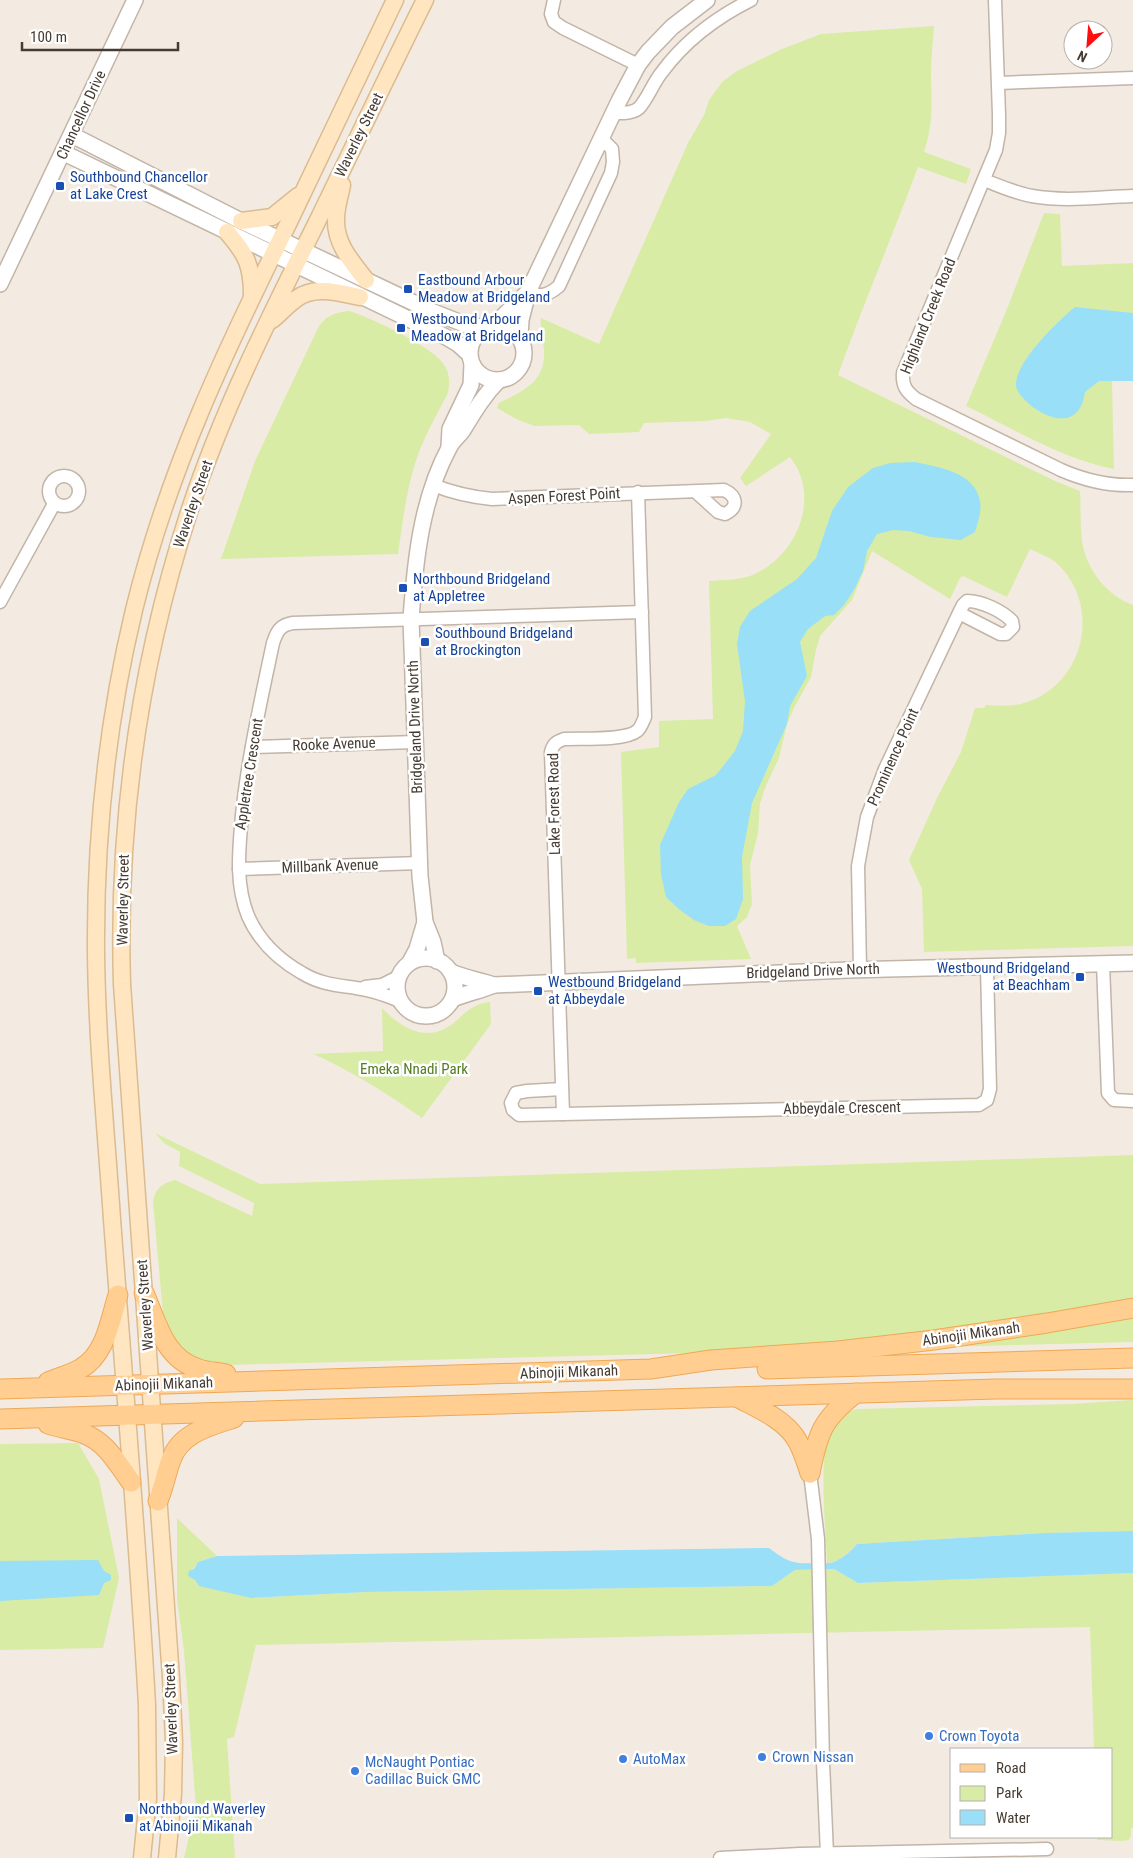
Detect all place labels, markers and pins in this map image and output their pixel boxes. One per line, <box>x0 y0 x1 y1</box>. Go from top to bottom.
place label: Southbound Chancellor at Lake Crest <box>70 168 208 203</box>
marker: Southbound Chancellor at Lake Crest <box>54 180 66 192</box>
place label: Eastbound Arbour Meadow at Bridgeland <box>418 271 550 306</box>
marker: Eastbound Arbour Meadow at Bridgeland <box>402 283 414 295</box>
place label: Westbound Arbour Meadow at Bridgeland <box>411 310 543 345</box>
marker: Westbound Arbour Meadow at Bridgeland <box>395 322 407 334</box>
place label: Northbound Bridgeland at Appletree <box>413 570 550 605</box>
marker: Northbound Bridgeland at Appletree <box>397 582 409 594</box>
place label: Southbound Bridgeland at Brockington <box>435 624 573 659</box>
marker: Southbound Bridgeland at Brockington <box>419 636 431 648</box>
place label: Westbound Bridgeland at Beachham <box>937 959 1070 994</box>
marker: Westbound Bridgeland at Beachham <box>1074 971 1086 983</box>
place label: Westbound Bridgeland at Abbeydale <box>548 973 681 1008</box>
marker: Westbound Bridgeland at Abbeydale <box>532 985 544 997</box>
place label: Crown Toyota <box>939 1727 1019 1745</box>
marker: Crown Toyota <box>923 1730 935 1742</box>
place label: Crown Nissan <box>772 1748 854 1766</box>
place label: AutoMax <box>633 1750 686 1768</box>
marker: Crown Nissan <box>756 1751 768 1763</box>
place label: McNaught Pontiac Cadillac Buick GMC <box>365 1753 481 1788</box>
marker: AutoMax <box>617 1753 629 1765</box>
marker: McNaught Pontiac Cadillac Buick GMC <box>349 1765 361 1777</box>
place label: Northbound Waverley at Abinojii Mikanah <box>139 1800 266 1835</box>
marker: Northbound Waverley at Abinojii Mikanah <box>123 1812 135 1824</box>

